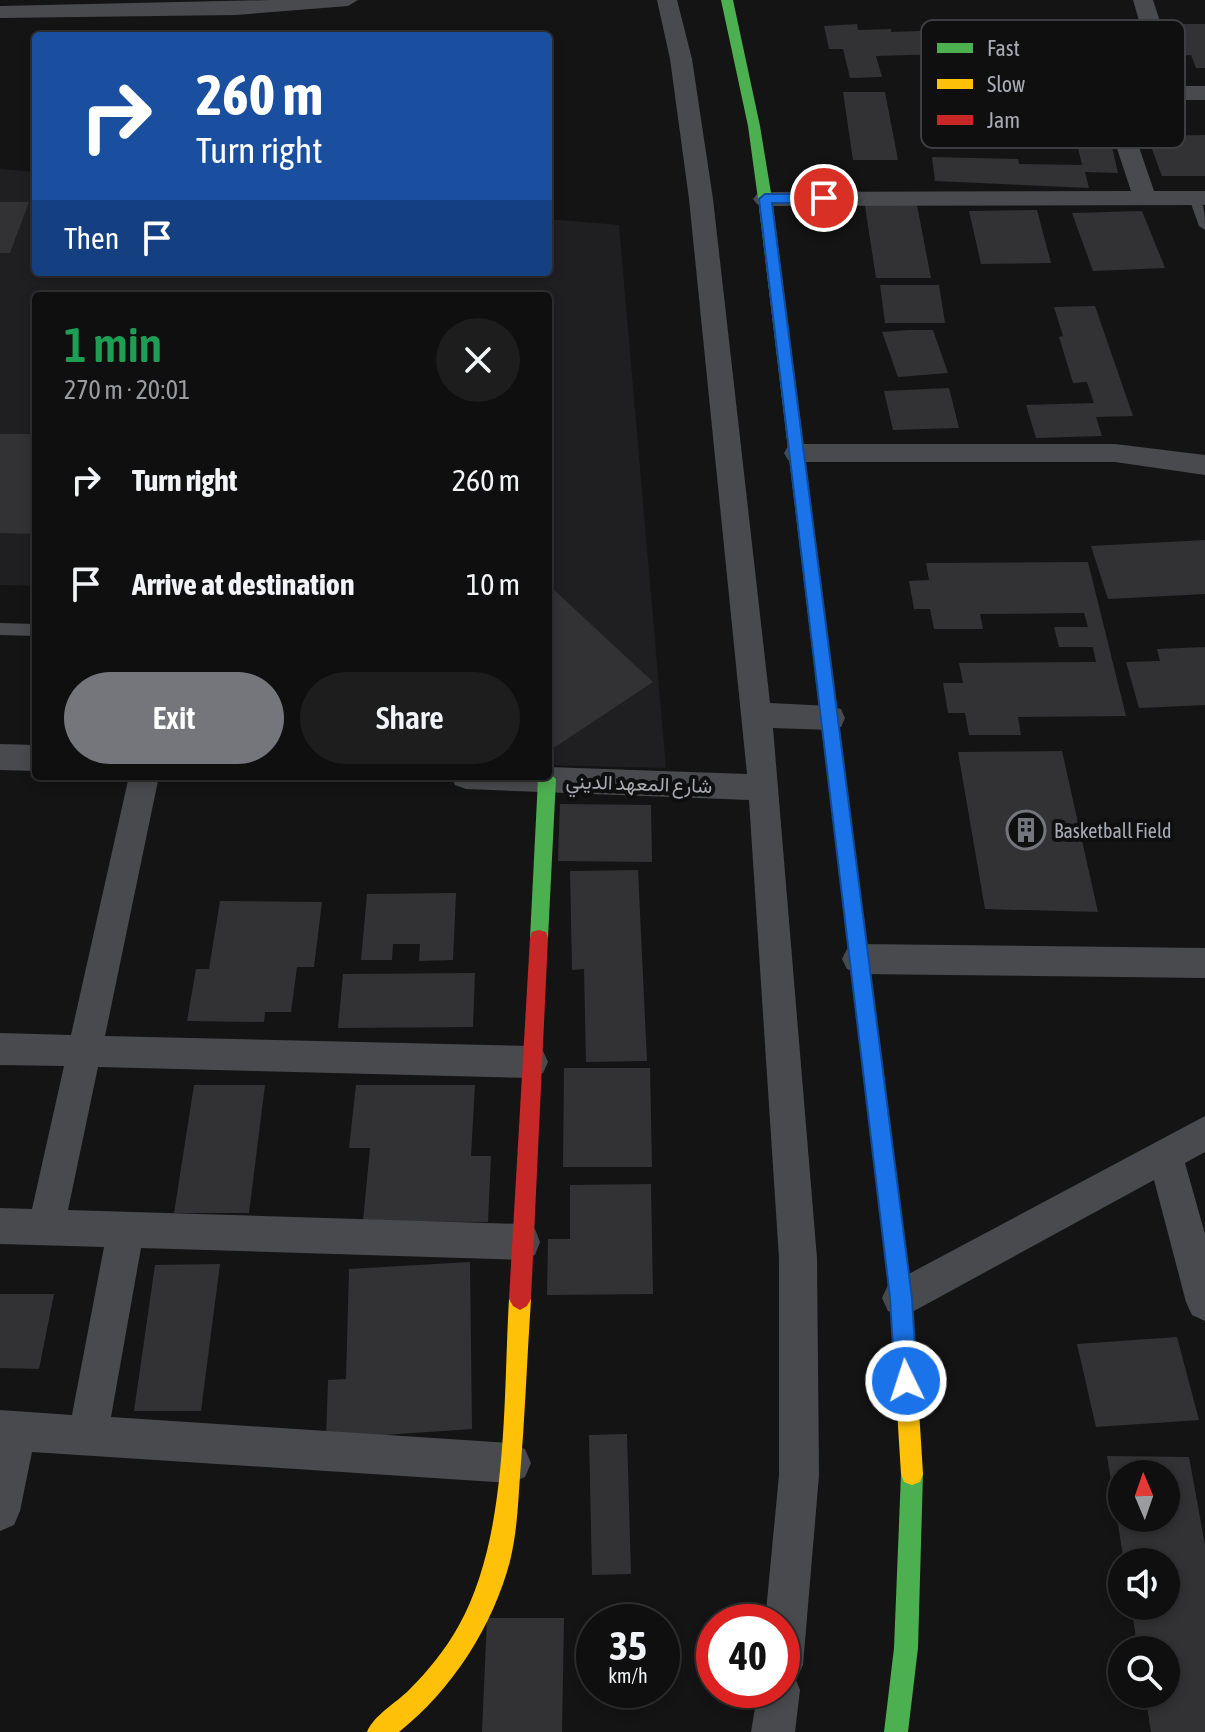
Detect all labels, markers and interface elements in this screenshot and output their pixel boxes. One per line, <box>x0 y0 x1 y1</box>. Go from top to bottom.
legend <box>921 20 1185 148</box>
text: Fast <box>987 35 1020 61</box>
text: 260 m <box>196 63 323 127</box>
icon: right <box>64 64 168 168</box>
text: Slow <box>987 71 1025 97</box>
text: Jam <box>987 107 1020 133</box>
text: Turn right <box>196 129 323 171</box>
pin <box>790 164 858 232</box>
icon: arrive <box>802 176 846 220</box>
icon: arrive <box>135 216 179 260</box>
text: Then <box>64 221 119 255</box>
text: 1 min <box>64 317 162 372</box>
button: close <box>436 318 520 402</box>
text: 270 m · 20:01 <box>64 375 190 405</box>
icon: right <box>64 458 108 502</box>
text: Turn right <box>132 463 238 497</box>
text: 260 m <box>452 463 520 497</box>
icon: arrive <box>64 562 108 606</box>
text: Arrive at destination <box>132 567 354 601</box>
text: 10 m <box>466 567 520 601</box>
button: Exit <box>64 672 284 764</box>
button: Share <box>300 672 520 764</box>
street label: شارع المعهد الديني <box>565 769 713 803</box>
building icon: Basketball Field <box>1005 809 1047 851</box>
place label: Basketball Field <box>1054 819 1172 842</box>
position arrow <box>864 1339 948 1423</box>
north arrow <box>1108 1460 1180 1532</box>
map controls <box>1108 1460 1180 1708</box>
button: sound <box>1108 1548 1180 1620</box>
speed limit sign: 40 <box>696 1604 800 1708</box>
text: 35 <box>609 1623 647 1668</box>
button: search <box>1108 1636 1180 1708</box>
text: km/h <box>608 1664 648 1687</box>

